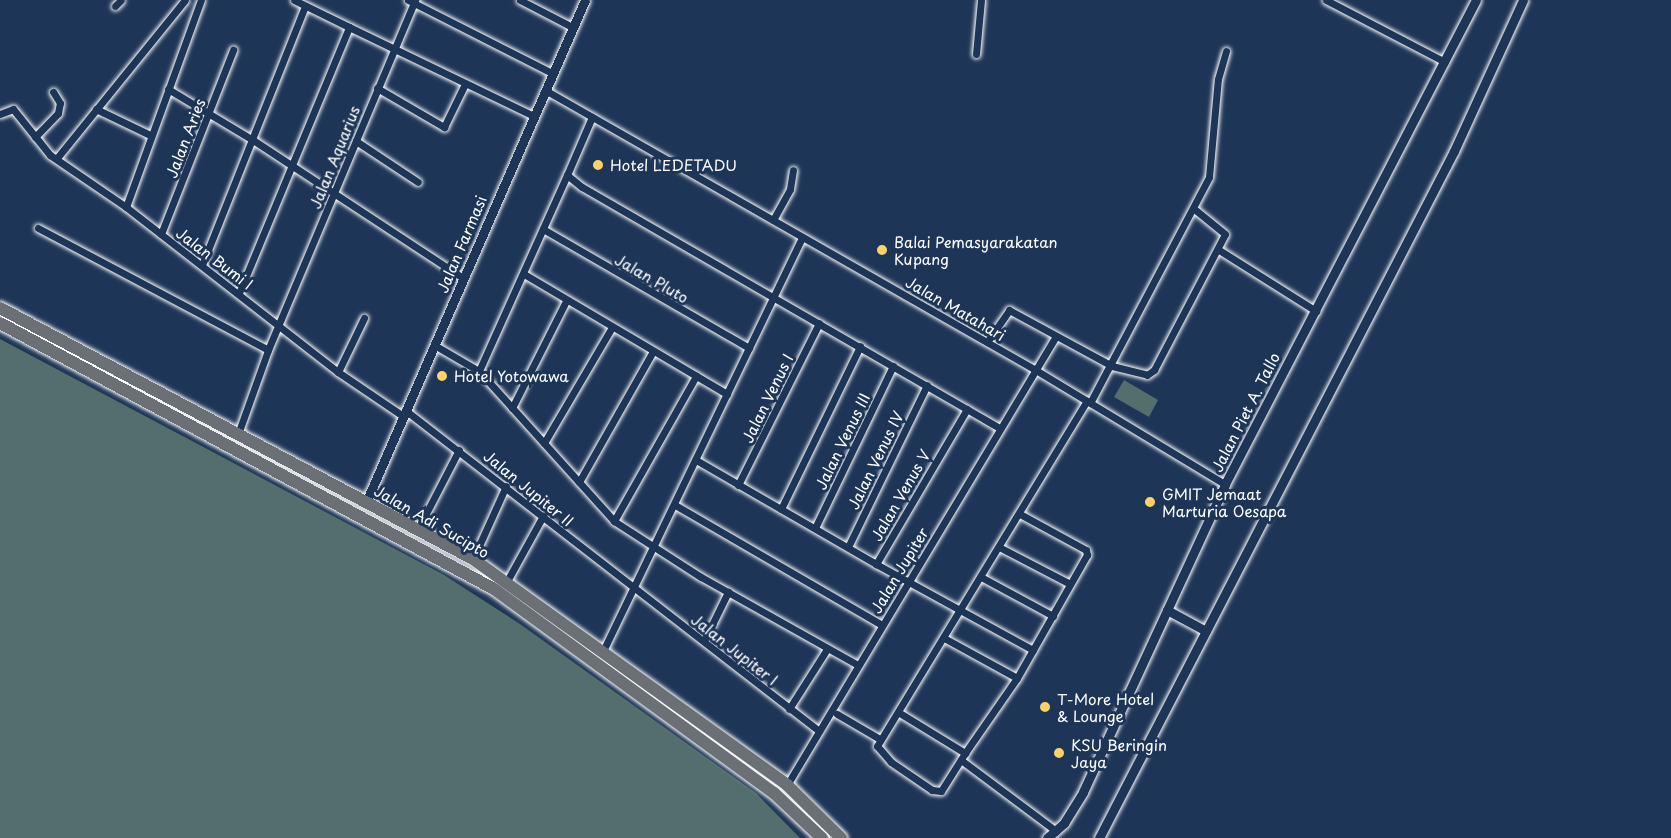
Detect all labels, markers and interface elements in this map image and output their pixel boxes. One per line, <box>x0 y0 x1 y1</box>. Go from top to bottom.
street label: Jalan Aries <box>162 96 208 180</box>
street label: Jalan Aquarius <box>305 103 363 211</box>
place label: Hotel LEDETADU <box>610 156 737 174</box>
marker: Hotel LEDETADU <box>591 158 605 172</box>
street label: Jalan Farmasi <box>432 192 490 296</box>
street label: Jalan Bumi I <box>173 223 257 293</box>
place label: Balai Pemasyarakatan Kupang <box>894 232 1058 267</box>
marker: Balai Pemasyarakatan Kupang <box>875 243 889 257</box>
street label: Jalan Pluto <box>612 250 692 306</box>
street label: Jalan Matahari <box>903 272 1009 344</box>
street label: Jalan Piet A. Tallo <box>1207 349 1283 475</box>
street label: Jalan Venus I <box>738 351 796 445</box>
place label: Hotel Yotowawa <box>454 367 569 385</box>
marker: Hotel Yotowawa <box>435 369 449 383</box>
street label: Jalan Venus III <box>811 390 873 492</box>
street label: Jalan Venus IV <box>843 408 907 512</box>
street label: Jalan Jupiter II <box>480 446 578 530</box>
street label: Jalan Venus V <box>867 446 933 544</box>
street label: Jalan Adi Sucipto <box>372 481 492 561</box>
place label: GMIT Jemaat Marturia Oesapa <box>1162 484 1286 519</box>
marker: GMIT Jemaat Marturia Oesapa <box>1143 495 1157 509</box>
street label: Jalan Jupiter <box>866 524 932 616</box>
street label: Jalan Jupiter I <box>688 609 782 689</box>
place label: T-More Hotel & Lounge <box>1057 689 1154 724</box>
marker: T-More Hotel & Lounge <box>1038 700 1052 714</box>
place label: KSU Beringin Jaya <box>1071 735 1167 770</box>
marker: KSU Beringin Jaya <box>1052 746 1066 760</box>

